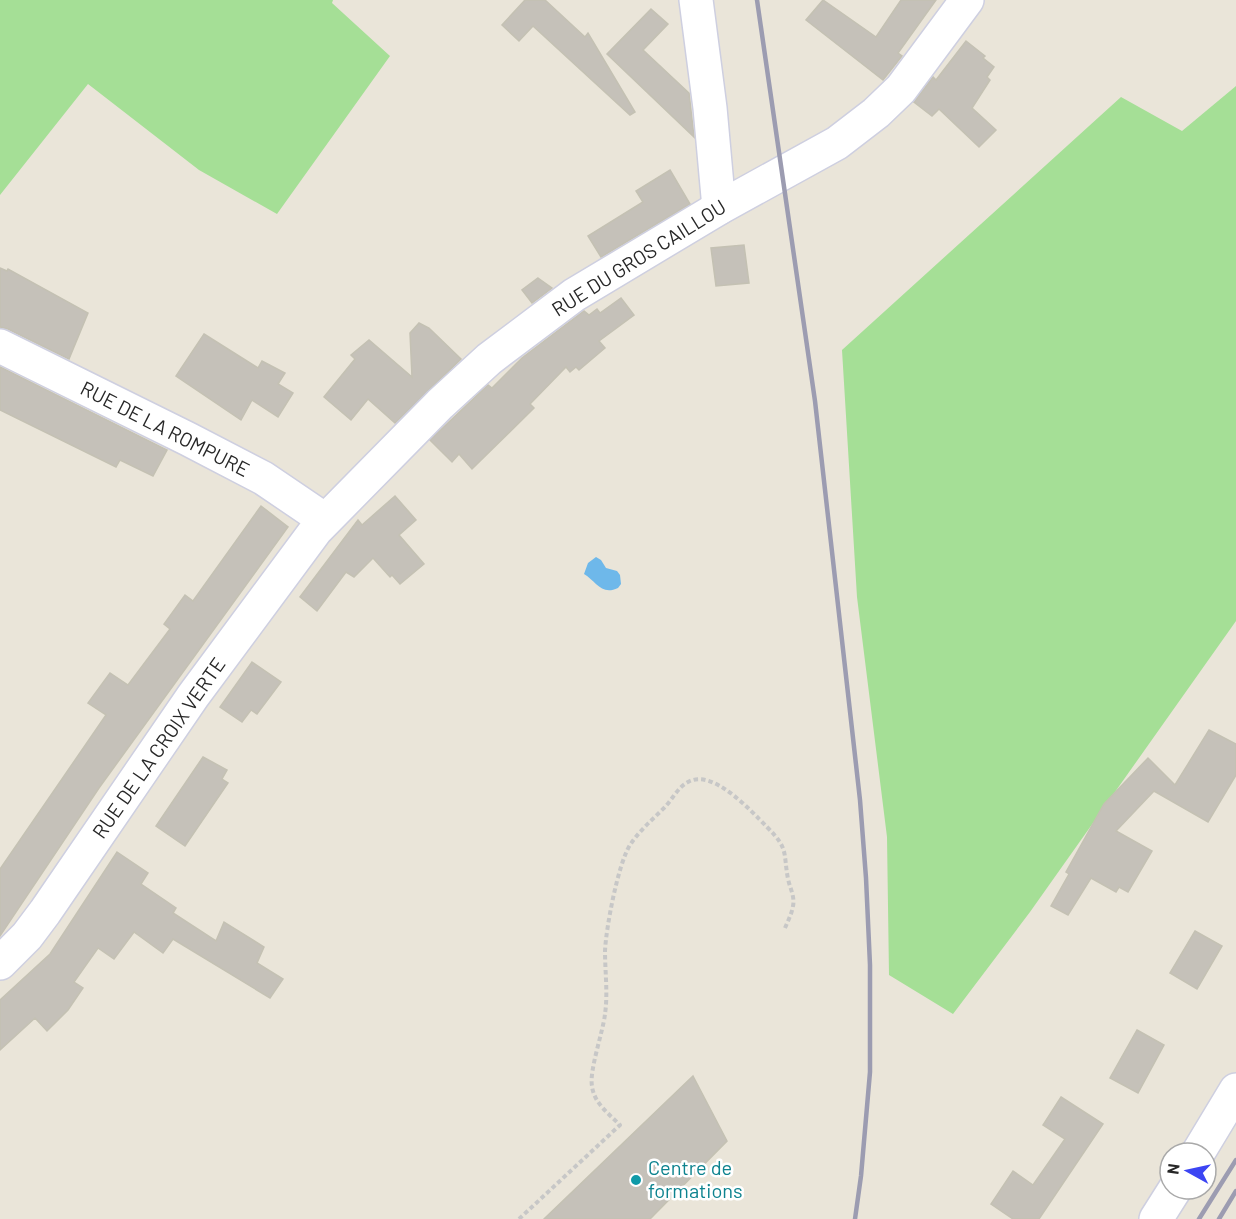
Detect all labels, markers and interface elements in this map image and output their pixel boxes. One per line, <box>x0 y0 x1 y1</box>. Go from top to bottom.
street label: RUE DU GROS CAILLOU <box>547 194 730 321</box>
street label: RUE DE LA ROMPURE <box>77 375 254 481</box>
street label: RUE DE LA CROIX VERTE <box>87 652 230 842</box>
north arrow <box>1158 1141 1218 1201</box>
place label: Centre de formations <box>648 1155 743 1202</box>
text: N <box>1163 1162 1183 1175</box>
marker: Centre de formations <box>629 1173 643 1187</box>

